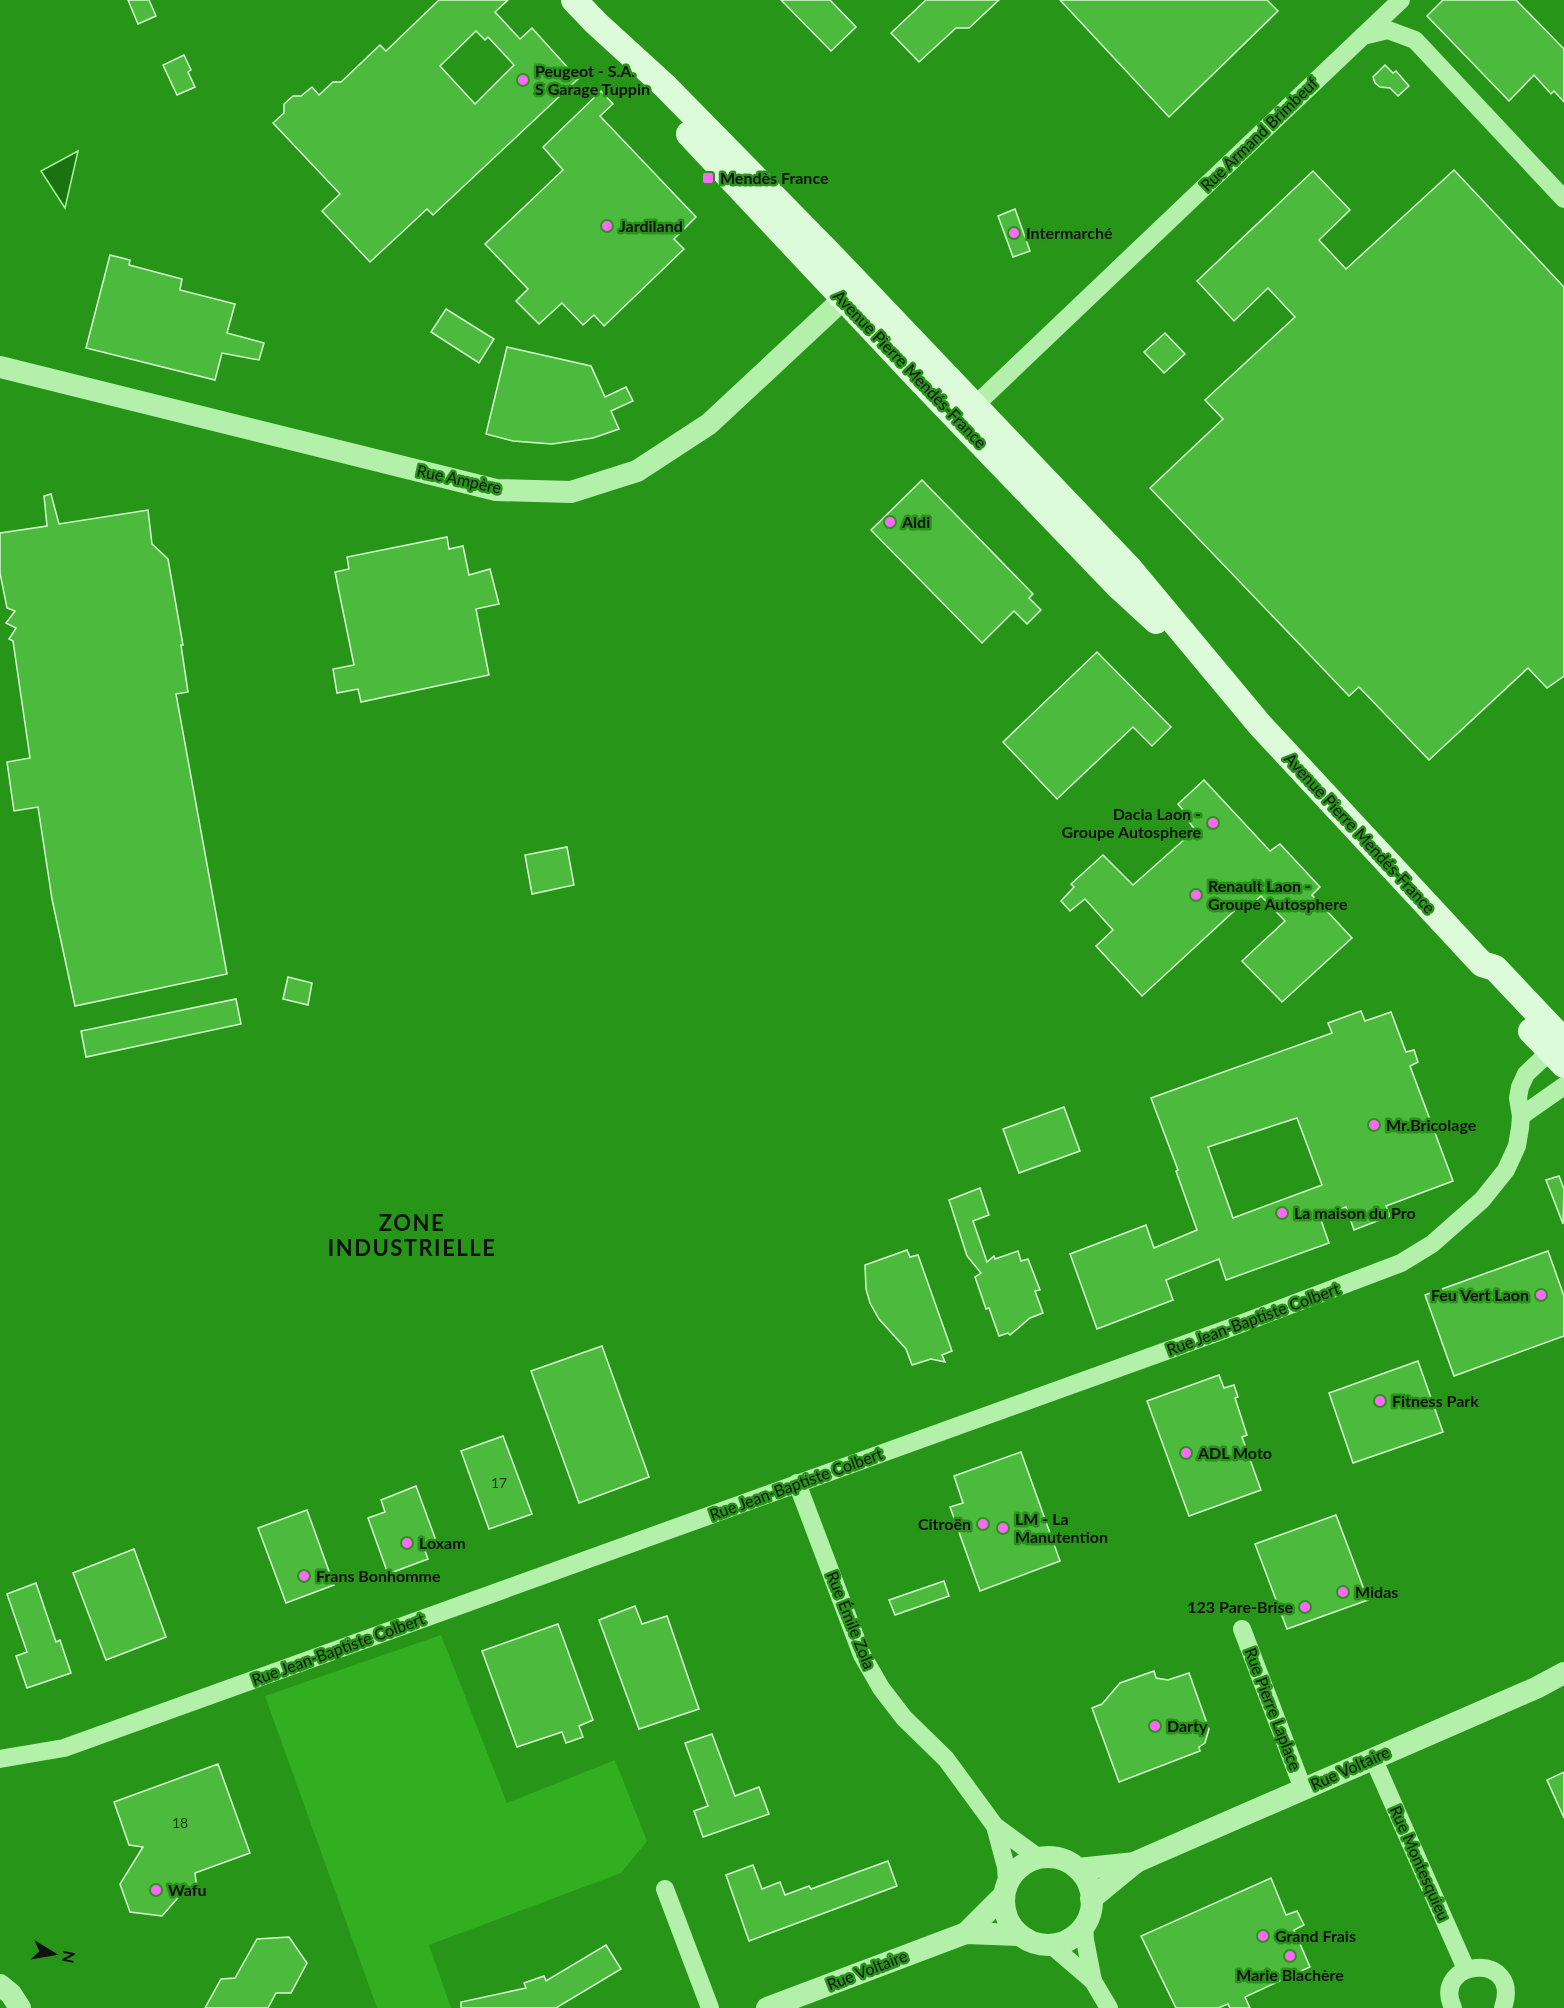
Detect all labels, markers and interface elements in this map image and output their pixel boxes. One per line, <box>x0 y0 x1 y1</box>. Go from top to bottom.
place label: Peugeot - S.A. S Garage Tuppin <box>535 61 650 98</box>
marker: Peugeot - S.A. S Garage Tuppin <box>516 73 530 87</box>
street label: Rue Armand Brimbeuf <box>1196 73 1321 194</box>
place label: Mendès France <box>720 168 829 187</box>
marker: Mendès France <box>701 171 715 185</box>
place label: Jardiland <box>619 216 683 235</box>
marker: Jardiland <box>600 219 614 233</box>
place label: Intermarché <box>1026 223 1113 242</box>
marker: Intermarché <box>1007 226 1021 240</box>
street label: Avenue Pierre Mendés-France <box>830 286 991 451</box>
street label: Rue Ampère <box>415 460 503 497</box>
place label: Aldi <box>901 512 930 531</box>
marker: Aldi <box>883 515 897 529</box>
street label: Avenue Pierre Mendés-France <box>1281 749 1440 917</box>
place label: Dacia Laon - Groupe Autosphere <box>1062 804 1201 841</box>
marker: Dacia Laon - Groupe Autosphere <box>1206 816 1220 830</box>
place label: Renault Laon - Groupe Autosphere <box>1208 876 1348 913</box>
marker: Renault Laon - Groupe Autosphere <box>1189 888 1203 902</box>
place label: Mr.Bricolage <box>1386 1115 1477 1134</box>
marker: Mr.Bricolage <box>1367 1118 1381 1132</box>
place label: La maison du Pro <box>1294 1203 1416 1222</box>
marker: La maison du Pro <box>1275 1206 1289 1220</box>
district label: ZONE INDUSTRIELLE <box>328 1209 496 1261</box>
street label: Rue Jean-Baptiste Colbert <box>1164 1278 1342 1359</box>
place label: Feu Vert Laon <box>1431 1285 1529 1304</box>
marker: Feu Vert Laon <box>1534 1288 1548 1302</box>
place label: Fitness Park <box>1392 1391 1479 1410</box>
marker: Fitness Park <box>1373 1394 1387 1408</box>
street label: Rue Jean-Baptiste Colbert <box>707 1443 885 1524</box>
place label: ADL Moto <box>1197 1443 1272 1462</box>
marker: ADL Moto <box>1179 1446 1193 1460</box>
house number: 17 <box>491 1474 507 1491</box>
place label: LM - La Manutention <box>1015 1509 1108 1546</box>
place label: Citroën <box>918 1514 971 1533</box>
marker: Citroën <box>976 1517 990 1531</box>
marker: LM - La Manutention <box>996 1521 1010 1535</box>
place label: Loxam <box>419 1533 466 1552</box>
marker: Loxam <box>400 1536 414 1550</box>
place label: Frans Bonhomme <box>316 1566 441 1585</box>
street label: Rue Émile Zola <box>823 1568 880 1671</box>
marker: Frans Bonhomme <box>297 1569 311 1583</box>
place label: Midas <box>1355 1582 1398 1601</box>
marker: Midas <box>1336 1585 1350 1599</box>
place label: 123 Pare-Brise <box>1187 1597 1293 1616</box>
marker: 123 Pare-Brise <box>1298 1600 1312 1614</box>
street label: Rue Jean-Baptiste Colbert <box>249 1608 427 1689</box>
street label: Rue Pierre Laplace <box>1241 1645 1306 1773</box>
place label: Darty <box>1167 1716 1208 1735</box>
marker: Darty <box>1148 1719 1162 1733</box>
street label: Rue Voltaire <box>1307 1742 1392 1793</box>
street label: Rue Montesquieu <box>1387 1802 1454 1923</box>
house number: 18 <box>172 1814 188 1831</box>
place label: Wafu <box>168 1880 207 1899</box>
marker: Wafu <box>149 1883 163 1897</box>
north arrow <box>24 1924 84 1984</box>
place label: Grand Frais <box>1275 1926 1356 1945</box>
marker: Grand Frais <box>1256 1929 1270 1943</box>
street label: Rue Voltaire <box>824 1946 910 1994</box>
text: N <box>59 1949 80 1965</box>
marker: Marie Blachère <box>1283 1949 1297 1963</box>
place label: Marie Blachère <box>1236 1965 1344 1984</box>

